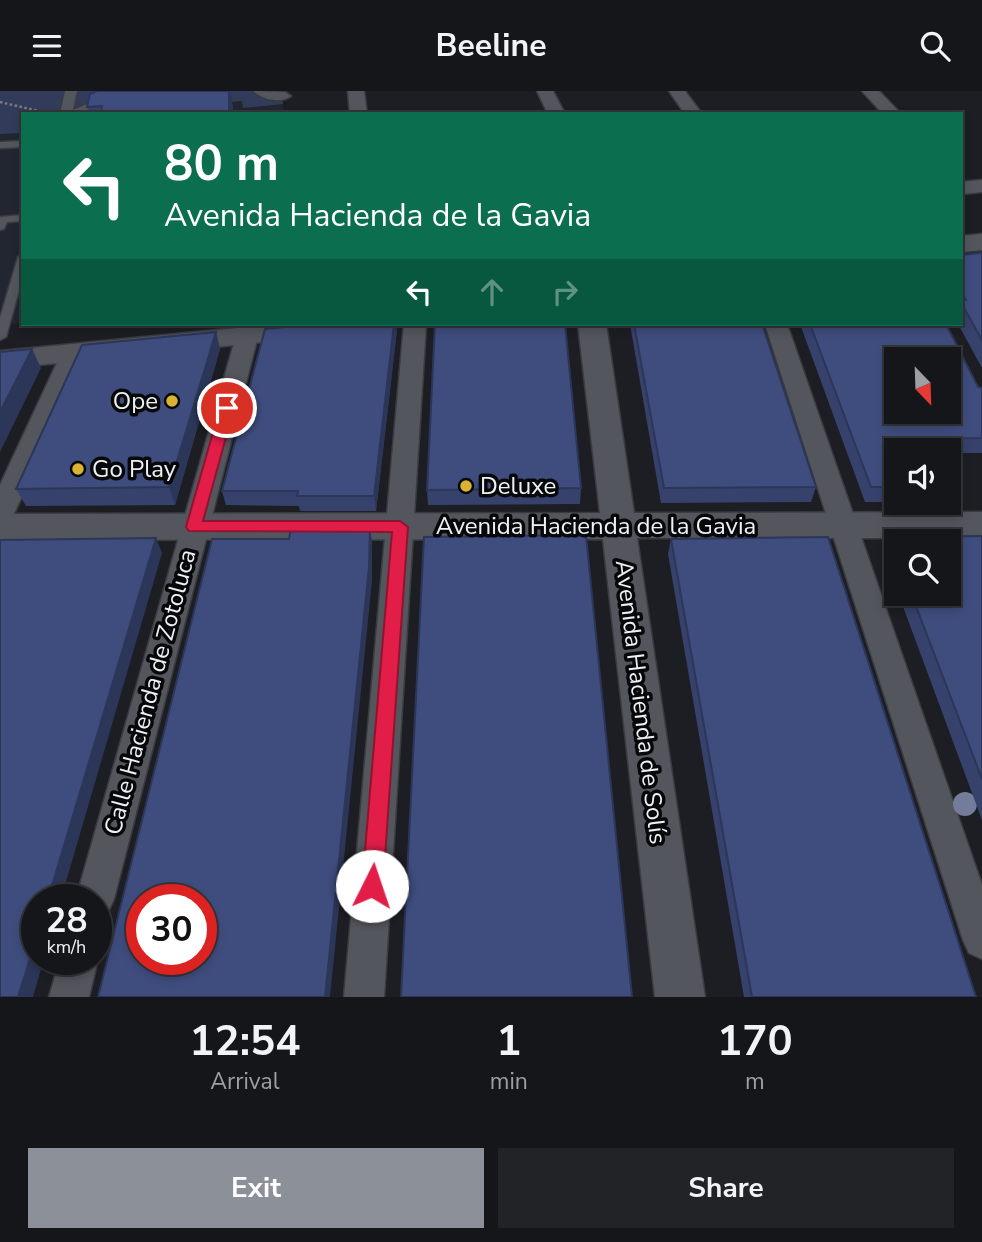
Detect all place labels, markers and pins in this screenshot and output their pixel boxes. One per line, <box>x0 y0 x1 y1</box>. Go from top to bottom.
pin <box>197 378 257 438</box>
place label: Ope <box>113 385 158 417</box>
marker: Ope <box>164 393 180 409</box>
place label: Go Play <box>92 453 177 485</box>
marker: Go Play <box>70 461 86 477</box>
place label: Deluxe <box>480 470 556 502</box>
marker: Deluxe <box>458 478 474 494</box>

